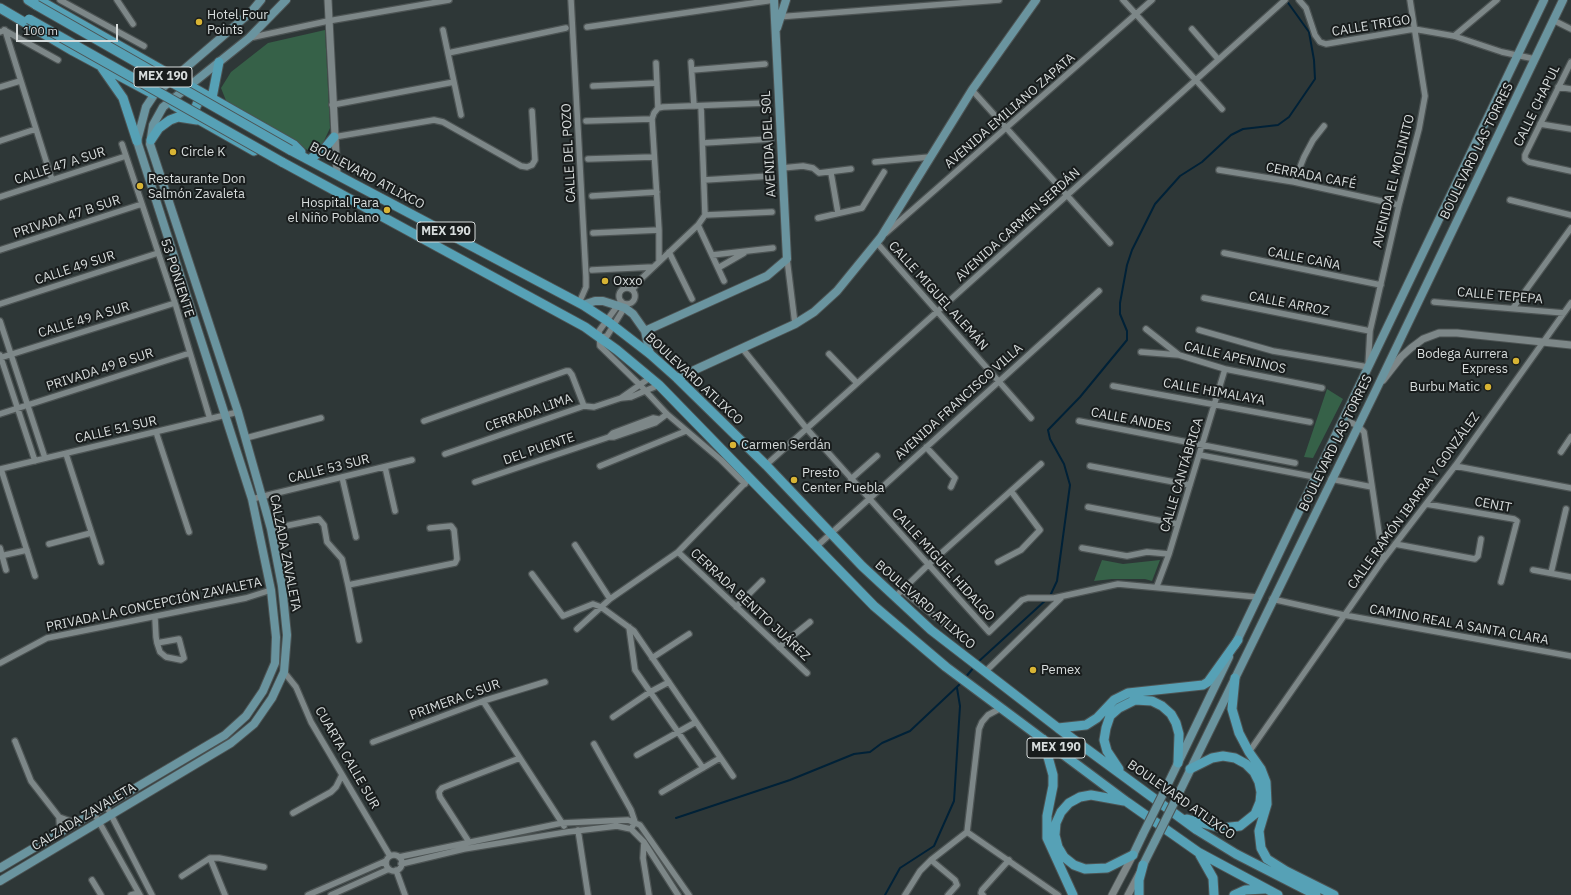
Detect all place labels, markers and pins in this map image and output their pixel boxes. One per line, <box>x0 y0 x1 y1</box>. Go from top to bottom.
place label: Hotel Four Points <box>207 7 268 38</box>
marker: Hotel Four Points <box>194 17 204 27</box>
place label: Circle K <box>181 144 226 160</box>
marker: Circle K <box>168 147 178 157</box>
place label: Restaurante Don Salmón Zavaleta <box>148 171 246 202</box>
marker: Restaurante Don Salmón Zavaleta <box>135 181 145 191</box>
place label: Hospital Para el Niño Poblano <box>288 195 379 226</box>
marker: Hospital Para el Niño Poblano <box>382 205 392 215</box>
place label: Oxxo <box>613 273 643 289</box>
marker: Oxxo <box>600 276 610 286</box>
place label: Bodega Aurrera Express <box>1417 346 1508 377</box>
marker: Bodega Aurrera Express <box>1511 356 1521 366</box>
place label: Burbu Matic <box>1410 379 1480 395</box>
marker: Burbu Matic <box>1483 382 1493 392</box>
place label: Carmen Serdán <box>741 437 831 453</box>
marker: Carmen Serdán <box>728 440 738 450</box>
place label: Presto Center Puebla <box>802 465 884 496</box>
marker: Presto Center Puebla <box>789 475 799 485</box>
place label: Pemex <box>1041 662 1081 678</box>
marker: Pemex <box>1028 665 1038 675</box>

